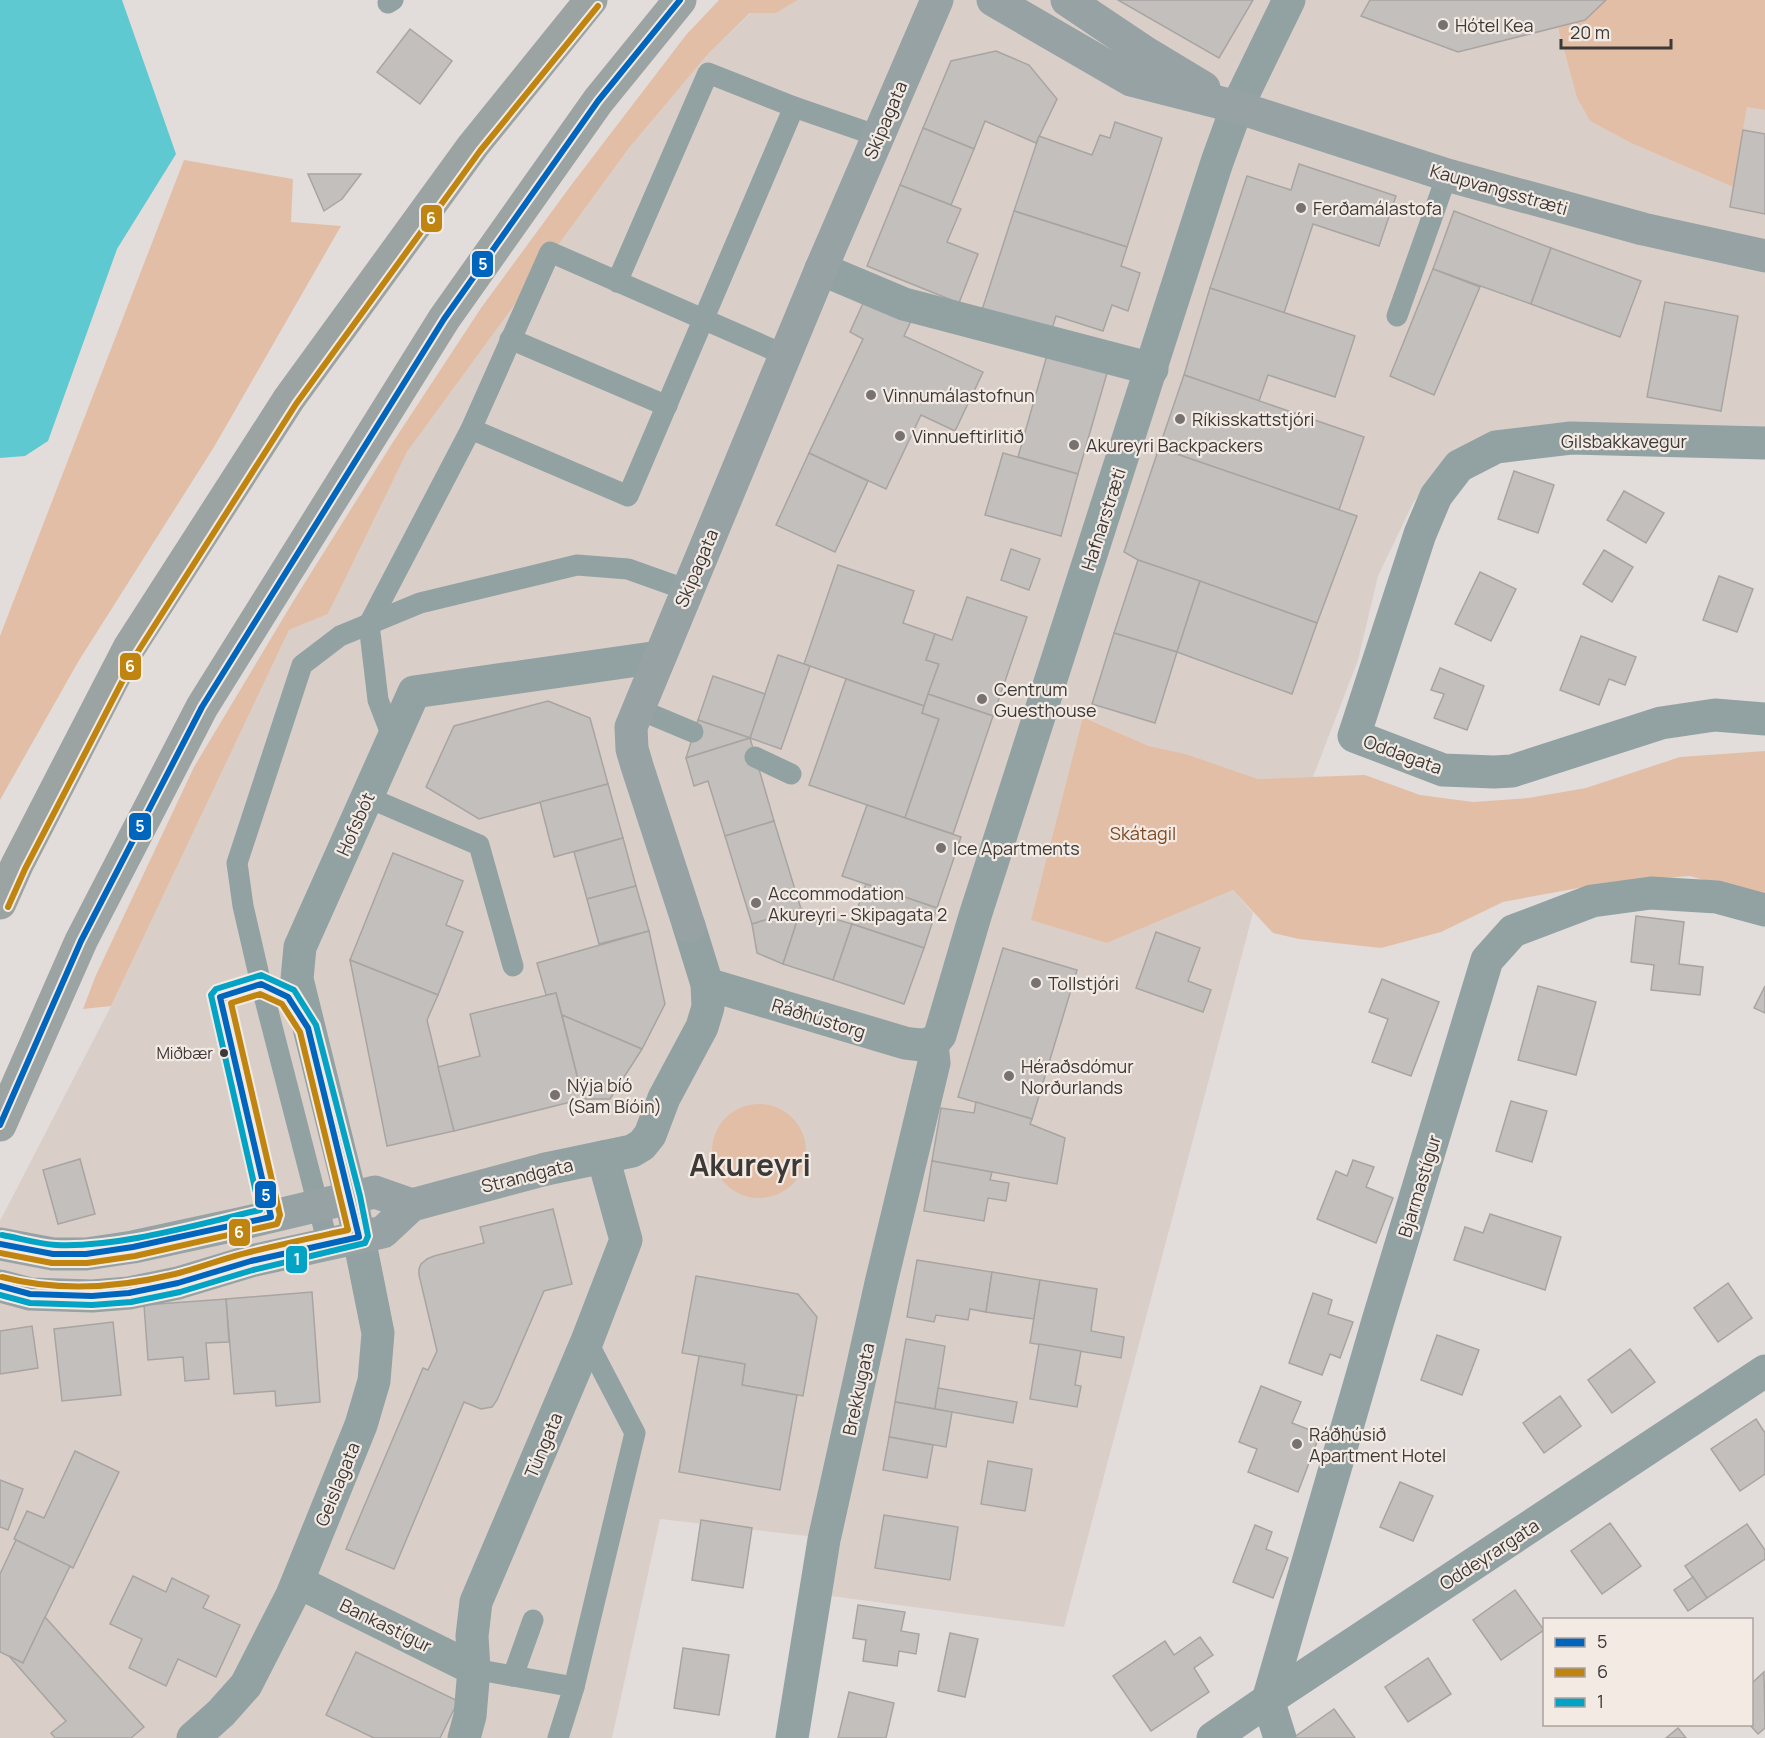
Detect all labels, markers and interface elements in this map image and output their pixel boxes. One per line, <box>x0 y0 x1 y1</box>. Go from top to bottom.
scale bar <box>1561 12 1670 50</box>
place label: Hótel Kea <box>1455 13 1533 37</box>
marker: Hótel Kea <box>1436 18 1450 32</box>
text: 20 m <box>1570 20 1610 44</box>
street label: Skipagata <box>858 77 912 163</box>
street label: Kaupvangsstræti <box>1427 158 1571 220</box>
place label: Ferðamálastofa <box>1313 196 1442 220</box>
marker: Ferðamálastofa <box>1294 201 1308 215</box>
line badge: 6 <box>420 204 443 233</box>
text: 6 <box>426 207 436 229</box>
line badge: 5 <box>471 250 494 278</box>
text: 5 <box>478 253 488 275</box>
place label: Vinnumálastofnun <box>883 383 1035 407</box>
marker: Vinnumálastofnun <box>864 388 878 402</box>
place label: Ríkisskattstjóri <box>1192 407 1314 431</box>
marker: Ríkisskattstjóri <box>1173 412 1187 426</box>
place label: Vinnueftirlitið <box>912 424 1024 448</box>
marker: Vinnueftirlitið <box>893 429 907 443</box>
street label: Gilsbakkavegur <box>1561 429 1687 453</box>
place label: Akureyri Backpackers <box>1086 433 1263 457</box>
marker: Akureyri Backpackers <box>1067 438 1081 452</box>
street label: Hafnarstræti <box>1075 465 1131 573</box>
street label: Skipagata <box>669 525 723 611</box>
line badge: 6 <box>119 652 142 681</box>
text: 6 <box>125 655 135 677</box>
place label: Centrum Guesthouse <box>994 677 1097 722</box>
marker: Centrum Guesthouse <box>975 692 989 706</box>
street label: Oddagata <box>1360 729 1446 779</box>
street label: Hofsbót <box>330 788 380 860</box>
line badge: 5 <box>128 812 152 841</box>
text: 5 <box>135 815 145 837</box>
park label: Skátagil <box>1110 821 1176 845</box>
place label: Ice Apartments <box>953 836 1080 860</box>
marker: Ice Apartments <box>934 841 948 855</box>
place label: Accommodation Akureyri - Skipagata 2 <box>768 881 947 926</box>
marker: Accommodation Akureyri - Skipagata 2 <box>749 896 763 910</box>
place label: Tollstjóri <box>1048 971 1119 995</box>
marker: Tollstjóri <box>1029 976 1043 990</box>
street label: Ráðhústorg <box>769 992 869 1044</box>
place label: Miðbær <box>156 1042 213 1064</box>
marker: Miðbær <box>218 1047 230 1059</box>
place label: Héraðsdómur Norðurlands <box>1021 1054 1134 1099</box>
marker: Héraðsdómur Norðurlands <box>1002 1069 1016 1083</box>
place label: Nýja bíó (Sam Bíóin) <box>567 1073 662 1118</box>
marker: Nýja bíó (Sam Bíóin) <box>548 1088 562 1102</box>
street label: Bjarmastígur <box>1392 1131 1446 1240</box>
district label: Akureyri <box>689 1144 811 1185</box>
street label: Strandgata <box>479 1152 575 1198</box>
line badge: 5 <box>254 1180 277 1209</box>
text: 5 <box>261 1184 271 1206</box>
line badge: 6 <box>228 1218 251 1247</box>
text: 6 <box>234 1221 244 1243</box>
line badge: 1 <box>285 1245 308 1274</box>
text: 1 <box>293 1248 301 1270</box>
street label: Brekkugata <box>836 1340 880 1438</box>
street label: Túngata <box>518 1409 568 1481</box>
place label: Ráðhúsið Apartment Hotel <box>1309 1422 1446 1467</box>
marker: Ráðhúsið Apartment Hotel <box>1290 1437 1304 1451</box>
street label: Geislagata <box>309 1438 365 1530</box>
street label: Oddeyrargata <box>1435 1513 1543 1595</box>
street label: Bankastígur <box>336 1592 436 1658</box>
legend <box>1543 1618 1753 1726</box>
text: 5 <box>1597 1629 1607 1653</box>
text: 6 <box>1597 1659 1608 1683</box>
text: 1 <box>1597 1689 1604 1713</box>

